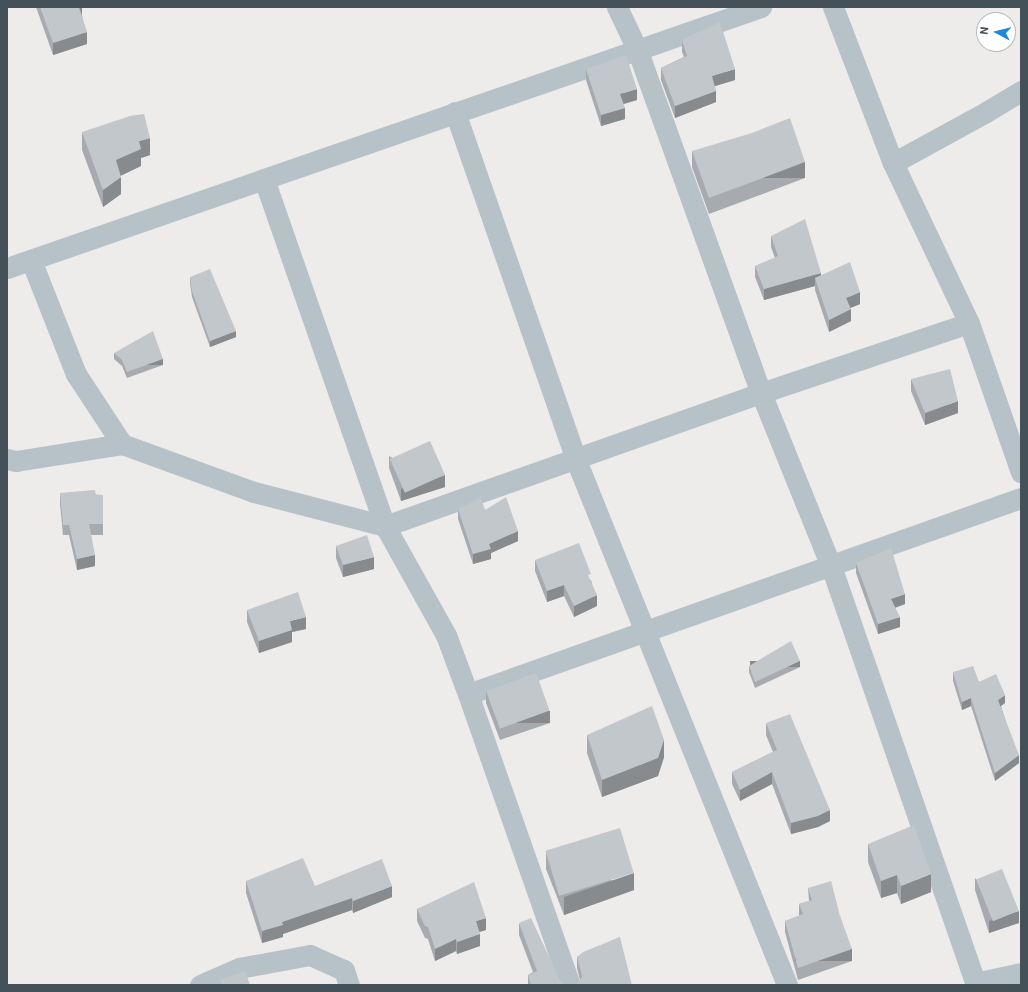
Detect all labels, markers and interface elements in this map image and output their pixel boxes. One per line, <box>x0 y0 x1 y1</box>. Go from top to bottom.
north arrow <box>976 12 1016 52</box>
text: N <box>978 26 992 35</box>

